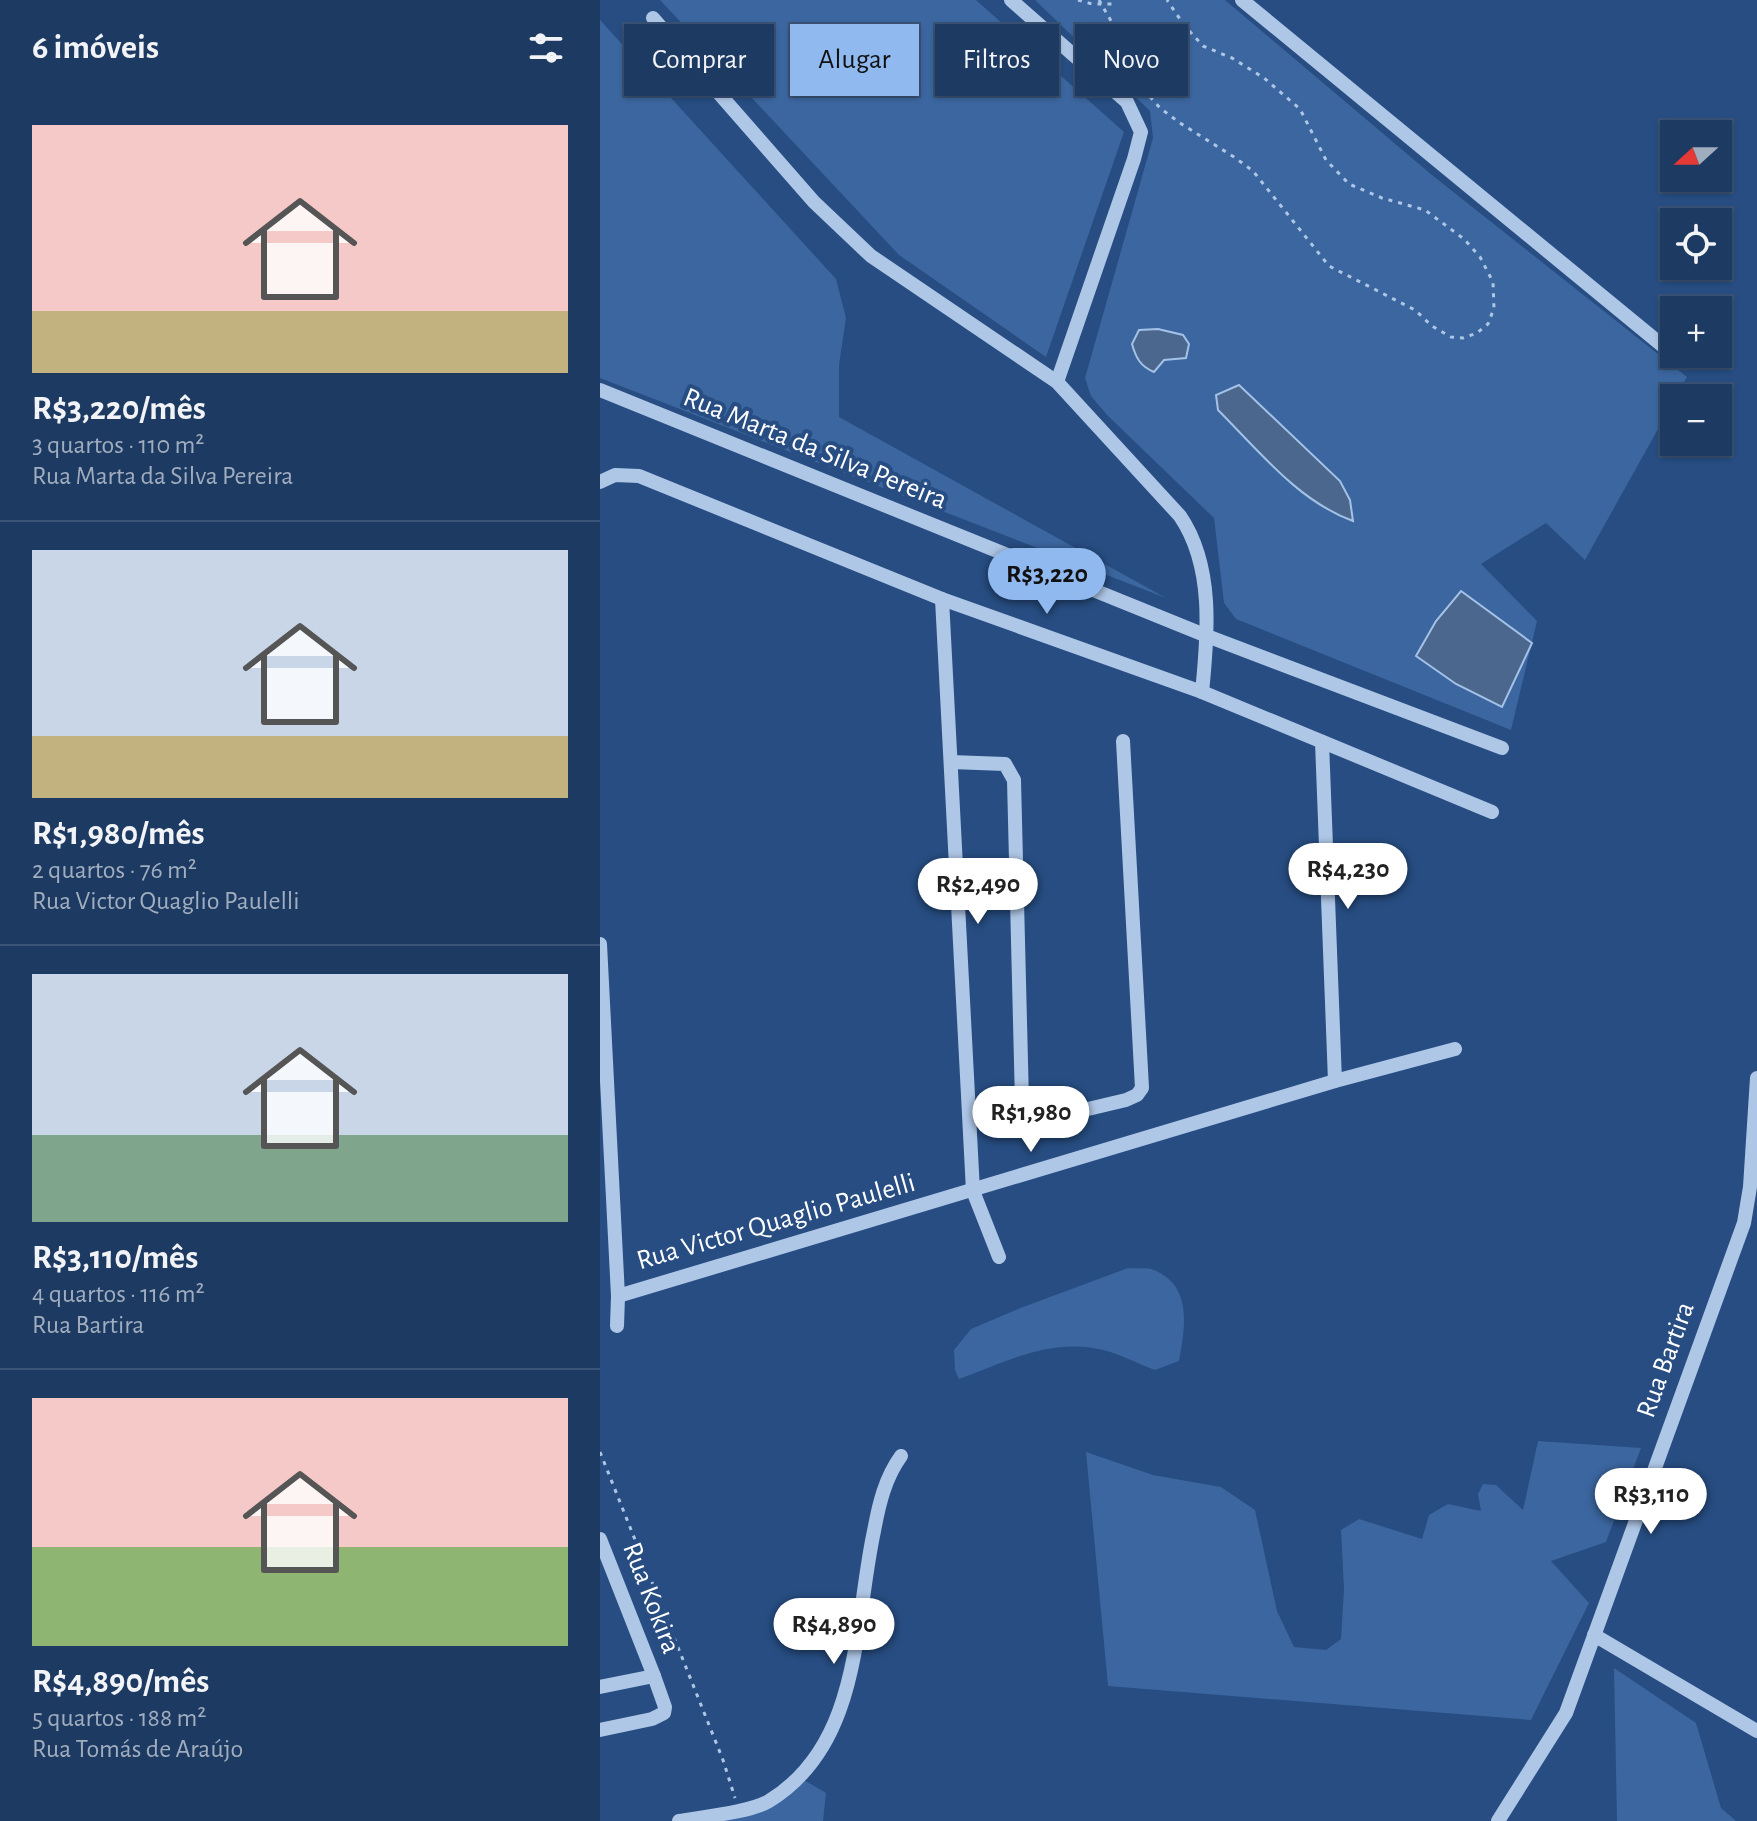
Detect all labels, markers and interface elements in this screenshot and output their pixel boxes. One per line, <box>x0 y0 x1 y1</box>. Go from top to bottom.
chip: Comprar <box>624 24 774 96</box>
chip: Alugar <box>790 24 919 96</box>
chip: Filtros <box>935 24 1059 96</box>
chip: Novo <box>1075 24 1188 96</box>
icon: filters <box>524 26 568 70</box>
text: 6 imóveis <box>32 31 159 65</box>
north arrow <box>1660 120 1732 192</box>
map controls <box>1660 120 1732 456</box>
icon: home <box>228 177 372 321</box>
button: locate <box>1660 208 1732 280</box>
button: + <box>1660 296 1732 368</box>
street label: Rua Marta da Silva Pereira <box>679 383 951 515</box>
button: − <box>1660 384 1732 456</box>
text: R$3,220/mês <box>32 392 206 426</box>
text: 3 quartos · 110 m² <box>32 432 204 458</box>
text: Rua Marta da Silva Pereira <box>32 463 293 489</box>
pin: R$3,220 <box>973 548 1121 616</box>
text: R$3,220 <box>1006 561 1088 587</box>
icon: home <box>228 602 372 746</box>
text: R$1,980/mês <box>32 817 204 851</box>
pin: R$4,230 <box>1274 843 1422 911</box>
text: R$4,230 <box>1306 856 1390 882</box>
text: 2 quartos · 76 m² <box>32 857 197 883</box>
pin: R$2,490 <box>904 858 1052 926</box>
text: R$2,490 <box>936 871 1020 897</box>
text: Rua Victor Quaglio Paulelli <box>32 888 300 914</box>
icon: home <box>228 1026 372 1170</box>
pin: R$1,980 <box>957 1086 1105 1154</box>
text: R$1,980 <box>990 1099 1072 1125</box>
street label: Rua Victor Quaglio Paulelli <box>634 1169 918 1275</box>
text: R$3,110/mês <box>32 1241 198 1275</box>
text: 4 quartos · 116 m² <box>32 1281 205 1307</box>
street label: Rua Bartira <box>1632 1298 1700 1422</box>
text: Rua Bartira <box>32 1312 144 1338</box>
icon: home <box>228 1450 372 1594</box>
pin: R$3,110 <box>1577 1468 1725 1536</box>
text: R$3,110 <box>1613 1481 1689 1507</box>
street label: Rua Kokira <box>617 1539 685 1657</box>
pin: R$4,890 <box>760 1598 908 1666</box>
text: R$4,890 <box>792 1611 877 1637</box>
text: R$4,890/mês <box>32 1665 209 1699</box>
text: 5 quartos · 188 m² <box>32 1705 206 1731</box>
text: Rua Tomás de Araújo <box>32 1736 243 1762</box>

